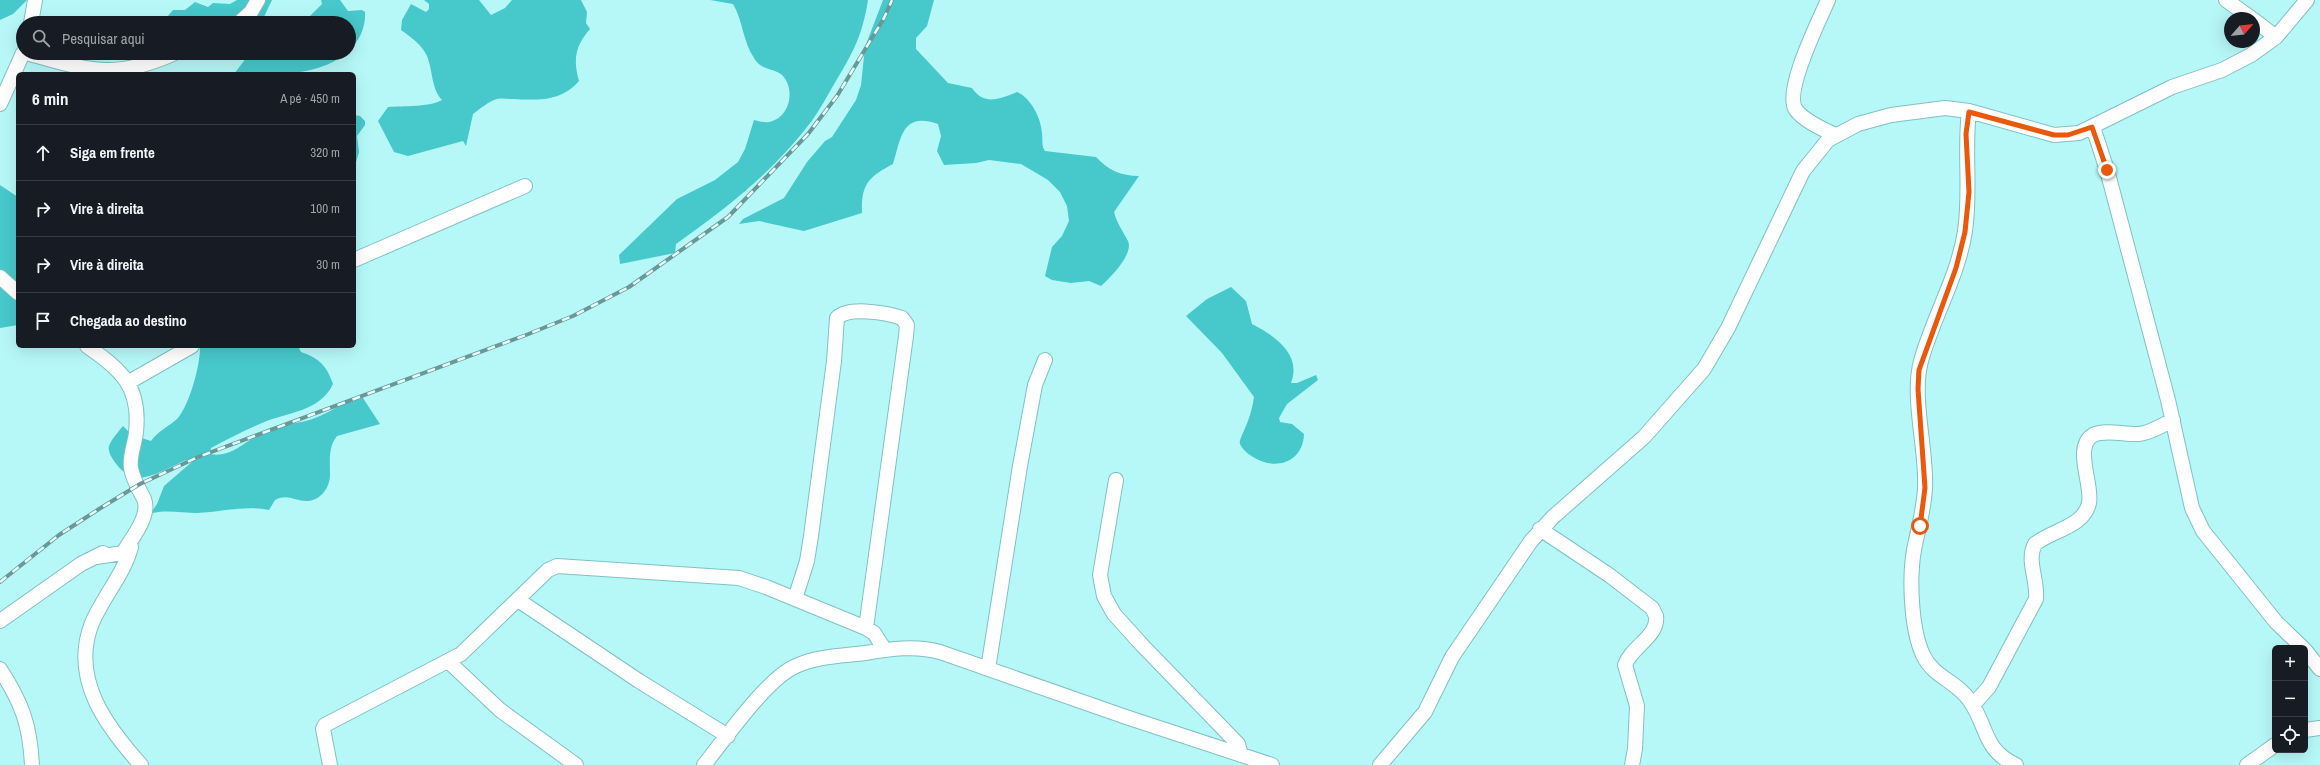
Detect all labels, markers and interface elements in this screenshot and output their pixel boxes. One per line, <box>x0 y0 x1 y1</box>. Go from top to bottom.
north arrow <box>2224 12 2260 48</box>
search box <box>16 16 356 60</box>
icon: search <box>30 27 52 49</box>
text: Pesquisar aqui <box>62 28 145 49</box>
text: 6 min <box>32 87 68 110</box>
text: A pé · 450 m <box>280 90 340 107</box>
icon: ahead <box>32 142 54 164</box>
text: Siga em frente <box>70 142 155 163</box>
text: 320 m <box>310 144 340 161</box>
route end <box>2098 161 2116 179</box>
icon: right <box>32 198 54 220</box>
text: Vire à direita <box>70 198 144 219</box>
text: 100 m <box>310 200 340 217</box>
icon: right <box>32 254 54 276</box>
text: Vire à direita <box>70 254 144 275</box>
text: 30 m <box>316 256 340 273</box>
icon: arrive <box>32 310 54 332</box>
text: Chegada ao destino <box>70 310 187 331</box>
route start <box>1911 517 1929 535</box>
map controls <box>2272 645 2308 753</box>
button: + <box>2272 645 2308 681</box>
button: − <box>2272 681 2308 717</box>
button: locate <box>2272 717 2308 753</box>

